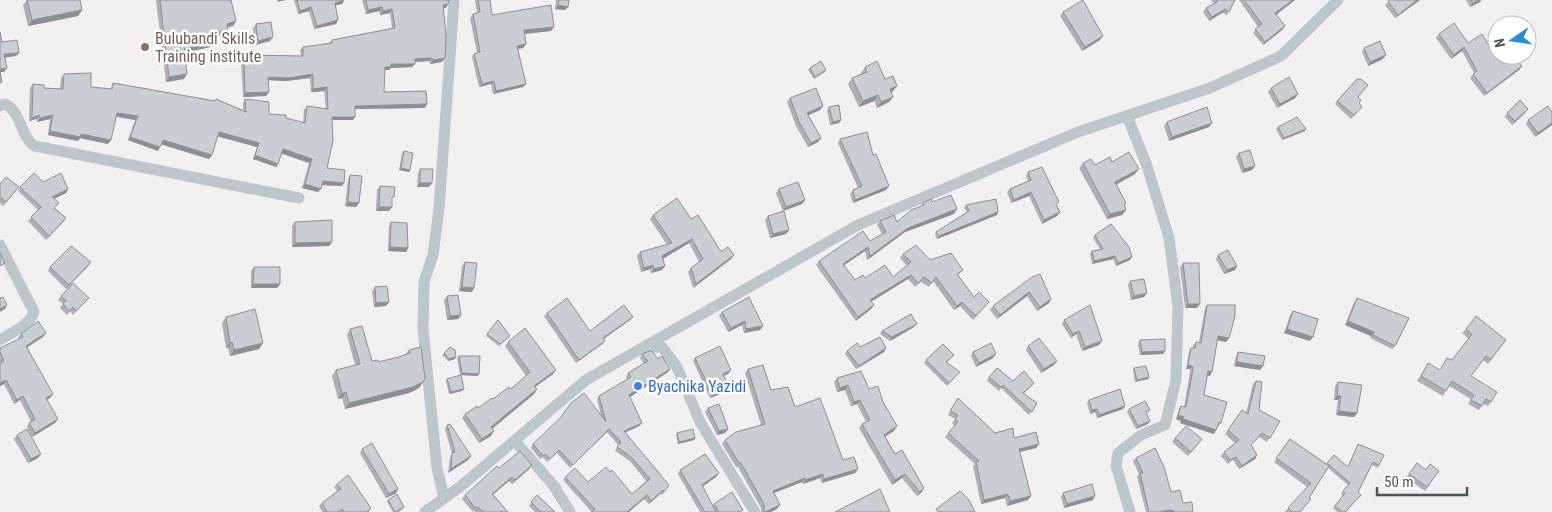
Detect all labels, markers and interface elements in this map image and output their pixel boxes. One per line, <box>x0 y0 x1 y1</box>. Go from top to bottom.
north arrow <box>1487 15 1537 65</box>
place label: Bulubandi Skills Training institute <box>155 29 261 66</box>
text: N <box>1491 37 1508 49</box>
marker: Bulubandi Skills Training institute <box>139 41 151 53</box>
place label: Byachika Yazidi <box>648 377 746 396</box>
marker: Byachika Yazidi <box>632 380 644 392</box>
scale bar <box>1377 464 1467 496</box>
text: 50 m <box>1384 473 1414 491</box>

